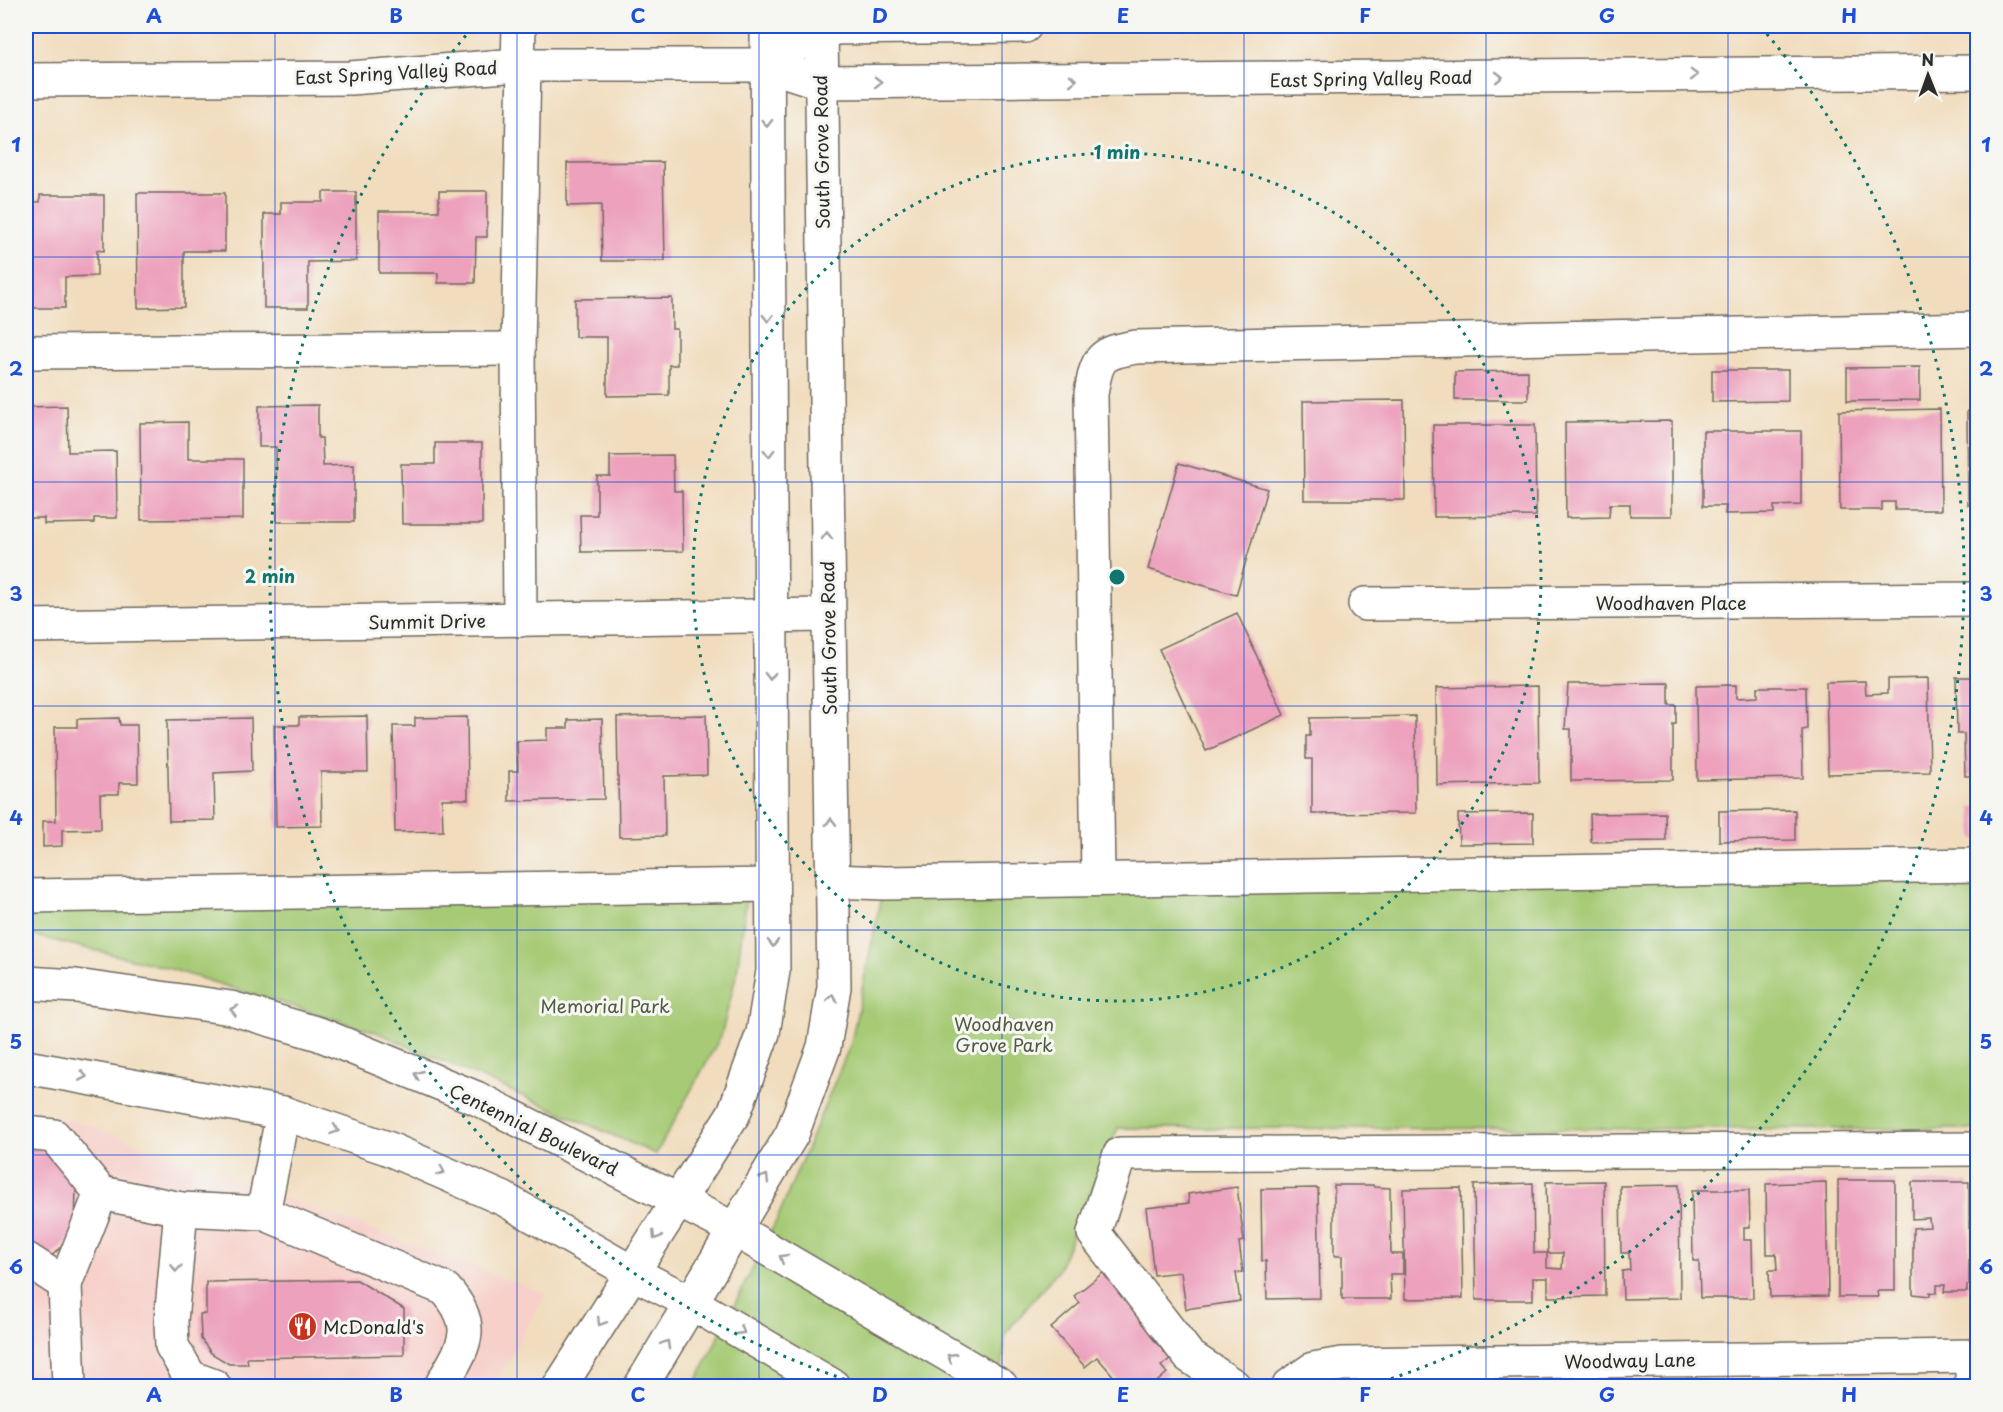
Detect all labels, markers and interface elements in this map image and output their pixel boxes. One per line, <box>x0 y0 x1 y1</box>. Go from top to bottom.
text: A <box>146 0 162 30</box>
text: B <box>389 0 403 30</box>
text: C <box>630 0 646 30</box>
text: D <box>872 0 888 30</box>
text: E <box>1117 0 1129 30</box>
text: F <box>1359 0 1371 30</box>
text: G <box>1599 0 1615 30</box>
text: H <box>1841 0 1857 30</box>
north arrow <box>1898 45 1958 105</box>
text: N <box>1921 47 1934 71</box>
street label: East Spring Valley Road <box>294 53 498 91</box>
street label: East Spring Valley Road <box>1269 63 1473 93</box>
one-way arrow <box>1690 69 1699 81</box>
one-way arrow <box>1495 70 1504 83</box>
one-way arrow <box>1069 74 1078 87</box>
street label: South Grove Road <box>806 75 836 229</box>
one-way arrow <box>874 76 883 88</box>
one-way arrow <box>761 119 773 128</box>
text: 1 <box>11 129 21 159</box>
text: 1 <box>1981 129 1991 159</box>
text: 1 min <box>1094 138 1140 165</box>
one-way arrow <box>762 314 774 323</box>
text: 2 <box>9 353 23 383</box>
text: 2 <box>1979 353 1993 383</box>
one-way arrow <box>763 448 775 457</box>
one-way arrow <box>820 531 833 540</box>
street label: South Grove Road <box>813 561 843 715</box>
text: 2 min <box>245 562 295 589</box>
centre of rings <box>1107 567 1127 587</box>
text: 3 <box>9 578 23 608</box>
text: 3 <box>1979 578 1993 608</box>
street label: Woodhaven Place <box>1595 589 1747 616</box>
street label: Summit Drive <box>368 606 486 636</box>
one-way arrow <box>764 672 776 681</box>
text: 4 <box>9 802 23 832</box>
text: 4 <box>1979 802 1993 832</box>
one-way arrow <box>825 818 837 827</box>
one-way arrow <box>766 939 779 948</box>
park label: Memorial Park <box>540 992 670 1019</box>
one-way arrow <box>826 993 838 1002</box>
one-way arrow <box>230 1004 240 1017</box>
park label: Woodhaven Grove Park <box>954 1010 1054 1058</box>
text: 5 <box>10 1026 22 1056</box>
text: 5 <box>1980 1026 1992 1056</box>
one-way arrow <box>79 1069 88 1081</box>
one-way arrow <box>413 1070 424 1082</box>
street label: Centennial Boulevard <box>445 1076 623 1182</box>
one-way arrow <box>329 1123 340 1135</box>
one-way arrow <box>434 1164 445 1176</box>
one-way arrow <box>757 1174 769 1184</box>
one-way arrow <box>651 1230 663 1240</box>
text: 6 <box>9 1251 23 1281</box>
text: 6 <box>1979 1251 1993 1281</box>
one-way arrow <box>779 1253 789 1265</box>
one-way arrow <box>170 1263 183 1272</box>
restaurant icon: McDonald's <box>286 1310 318 1342</box>
place label: McDonald's <box>323 1313 424 1340</box>
one-way arrow <box>597 1316 609 1326</box>
one-way arrow <box>735 1324 745 1336</box>
one-way arrow <box>658 1340 670 1350</box>
street label: Woodway Lane <box>1564 1345 1696 1375</box>
one-way arrow <box>947 1352 957 1364</box>
text: A <box>146 1379 162 1409</box>
text: B <box>389 1379 403 1409</box>
text: C <box>630 1379 646 1409</box>
text: D <box>872 1379 888 1409</box>
text: E <box>1117 1379 1129 1409</box>
text: F <box>1359 1379 1371 1409</box>
text: G <box>1599 1379 1615 1409</box>
text: H <box>1841 1379 1857 1409</box>

